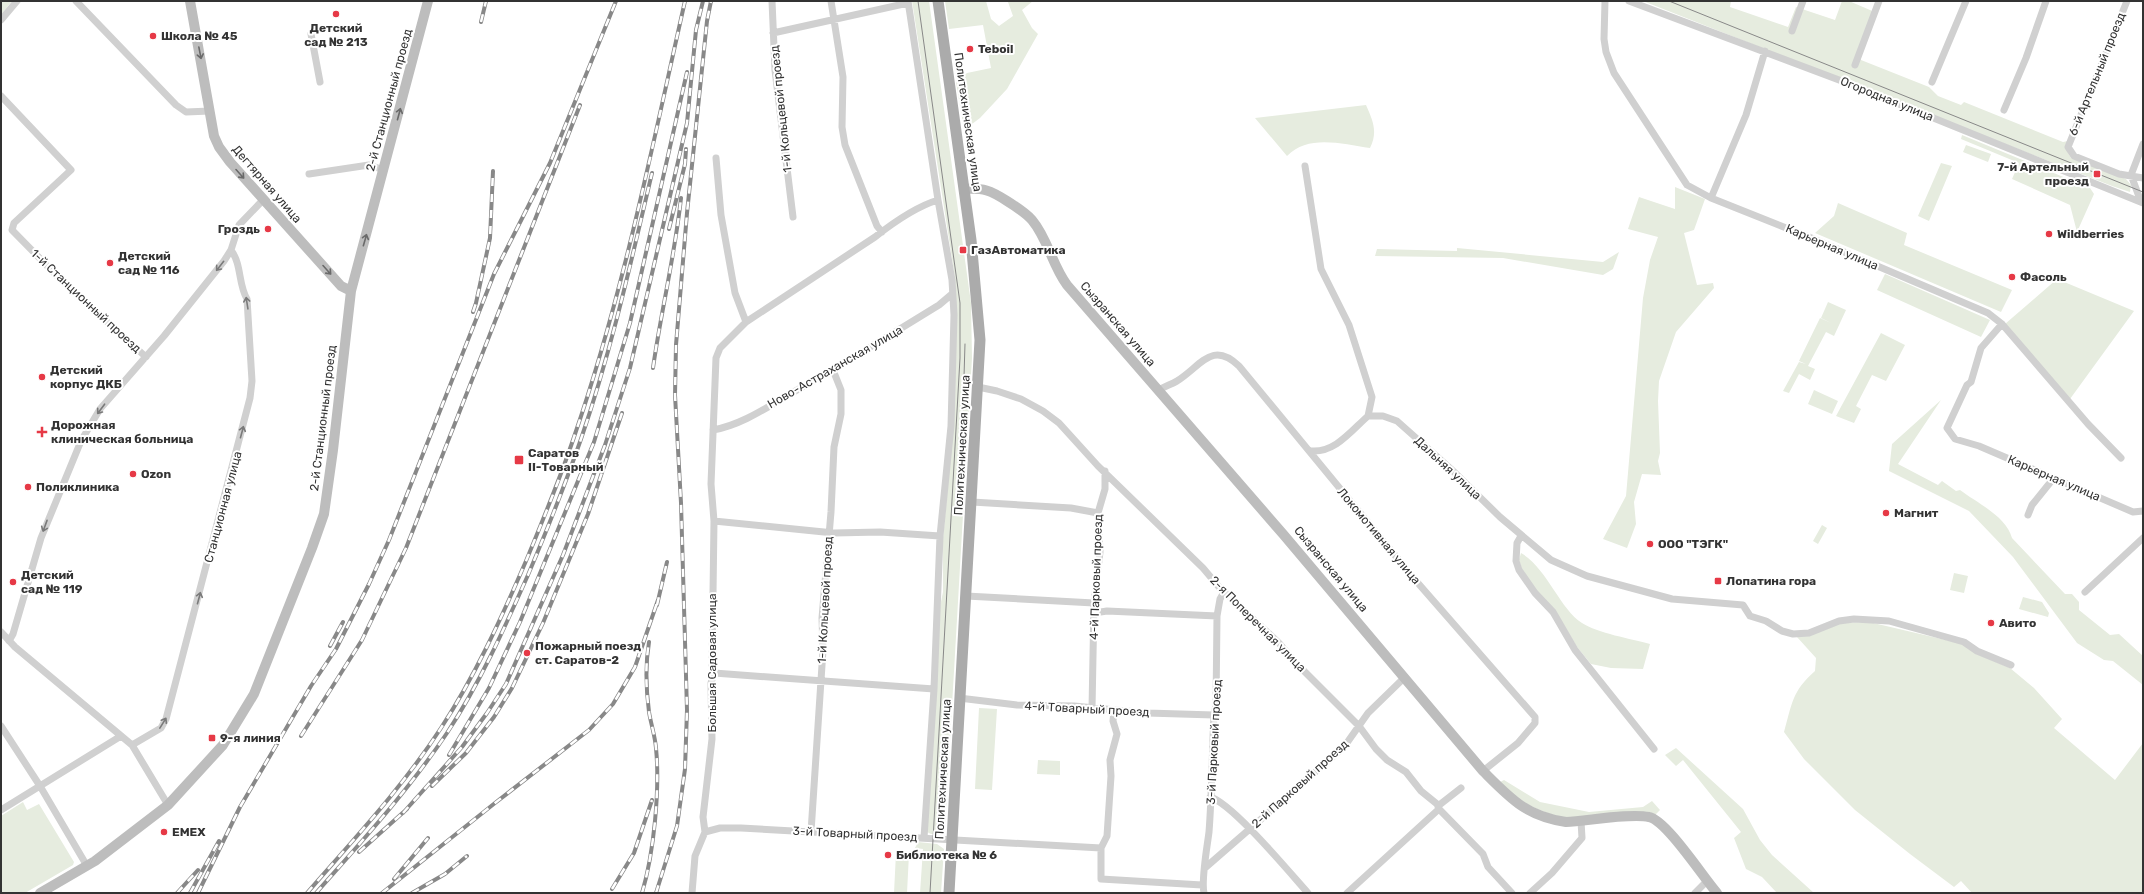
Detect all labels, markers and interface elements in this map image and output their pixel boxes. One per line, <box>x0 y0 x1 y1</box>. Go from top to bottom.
marker: Детский сад № 213 <box>331 9 341 19</box>
street label: 6-й Артельный проезд <box>2066 10 2128 138</box>
place label: Детский сад № 213 <box>304 21 368 49</box>
street label: 2-й Станционный проезд <box>363 27 415 173</box>
place label: Школа № 45 <box>161 29 238 43</box>
marker: Школа № 45 <box>148 31 158 41</box>
place label: Teboil <box>978 42 1013 56</box>
marker: Teboil <box>965 44 975 54</box>
street label: 1-й Кольцевой проезд <box>767 45 795 173</box>
one-way arrow <box>196 46 204 59</box>
street label: Политехническая улица <box>951 51 985 193</box>
street label: Огородная улица <box>1838 74 1936 124</box>
one-way arrow <box>396 108 403 121</box>
street label: Дегтярная улица <box>230 142 304 226</box>
place label: 7-й Артельный проезд <box>1997 160 2089 188</box>
one-way arrow <box>235 168 244 178</box>
marker: 7-й Артельный проезд <box>2092 169 2102 179</box>
street label: Карьерная улица <box>1784 221 1880 273</box>
place label: Гроздь <box>218 222 260 236</box>
marker: Гроздь <box>263 224 273 234</box>
place label: Wildberries <box>2057 227 2125 241</box>
marker: Wildberries <box>2044 229 2054 239</box>
one-way arrow <box>362 233 369 246</box>
place label: ГазАвтоматика <box>971 243 1066 257</box>
marker: ГазАвтоматика <box>958 245 968 255</box>
street label: 1-й Станционный проезд <box>28 246 144 356</box>
place label: Детский сад № 116 <box>118 249 180 277</box>
marker: Детский сад № 116 <box>105 258 115 268</box>
one-way arrow <box>216 260 225 271</box>
one-way arrow <box>322 265 332 275</box>
place label: Фасоль <box>2020 270 2067 284</box>
marker: Фасоль <box>2007 272 2017 282</box>
street label: Сызранская улица <box>1077 279 1159 369</box>
one-way arrow <box>242 297 250 310</box>
street label: Ново-Астраханская улица <box>765 323 905 411</box>
street label: 2-й Станционный проезд <box>307 344 339 492</box>
place label: Детский корпус ДКБ <box>50 363 122 391</box>
marker: Детский корпус ДКБ <box>37 372 47 382</box>
street label: Политехническая улица <box>951 374 973 516</box>
one-way arrow <box>97 403 105 414</box>
place label: Дорожная клиническая больница <box>51 418 193 446</box>
marker: Дорожная клиническая больница <box>36 426 48 438</box>
one-way arrow <box>239 426 246 439</box>
street label: Дальняя улица <box>1412 434 1484 502</box>
place label: Саратов II-Товарный <box>528 446 604 474</box>
street label: Станционная улица <box>201 450 245 564</box>
street label: Карьерная улица <box>2006 452 2102 504</box>
marker: Саратов II-Товарный <box>513 454 525 466</box>
place label: Ozon <box>141 467 171 481</box>
marker: Ozon <box>128 469 138 479</box>
place label: Поликлиника <box>36 480 119 494</box>
marker: Поликлиника <box>23 482 33 492</box>
street label: Локомотивная улица <box>1335 485 1423 587</box>
place label: Магнит <box>1894 506 1939 520</box>
marker: Магнит <box>1881 508 1891 518</box>
street label: 4-й Парковый проезд <box>1087 514 1105 640</box>
one-way arrow <box>41 519 49 531</box>
street label: Сызранская улица <box>1291 523 1371 615</box>
street label: 1-й Кольцевой проезд <box>815 536 835 664</box>
place label: ООО "ТЭГК" <box>1658 537 1728 551</box>
marker: ООО "ТЭГК" <box>1645 539 1655 549</box>
place label: Детский сад № 119 <box>21 568 83 596</box>
street label: 2-я Поперечная улица <box>1207 573 1309 675</box>
place label: Лопатина гора <box>1726 574 1816 588</box>
marker: Лопатина гора <box>1713 576 1723 586</box>
marker: Детский сад № 119 <box>8 577 18 587</box>
one-way arrow <box>196 592 203 605</box>
street label: Большая Садовая улица <box>705 593 719 733</box>
place label: Авито <box>1999 616 2036 630</box>
marker: Авито <box>1986 618 1996 628</box>
place label: Пожарный поезд ст. Саратов-2 <box>535 639 641 667</box>
marker: Пожарный поезд ст. Саратов-2 <box>522 648 532 658</box>
street label: 3-й Парковый проезд <box>1204 679 1224 805</box>
street label: Политехническая улица <box>932 698 954 840</box>
street label: 4-й Товарный проезд <box>1024 699 1150 719</box>
one-way arrow <box>159 718 167 729</box>
place label: 9-я линия <box>220 731 281 745</box>
marker: 9-я линия <box>207 733 217 743</box>
street label: 2-й Парковый проезд <box>1249 737 1351 831</box>
street label: 3-й Товарный проезд <box>792 824 918 844</box>
place label: EMEX <box>172 825 206 839</box>
marker: EMEX <box>159 827 169 837</box>
place label: Библиотека № 6 <box>896 848 997 862</box>
marker: Библиотека № 6 <box>883 850 893 860</box>

